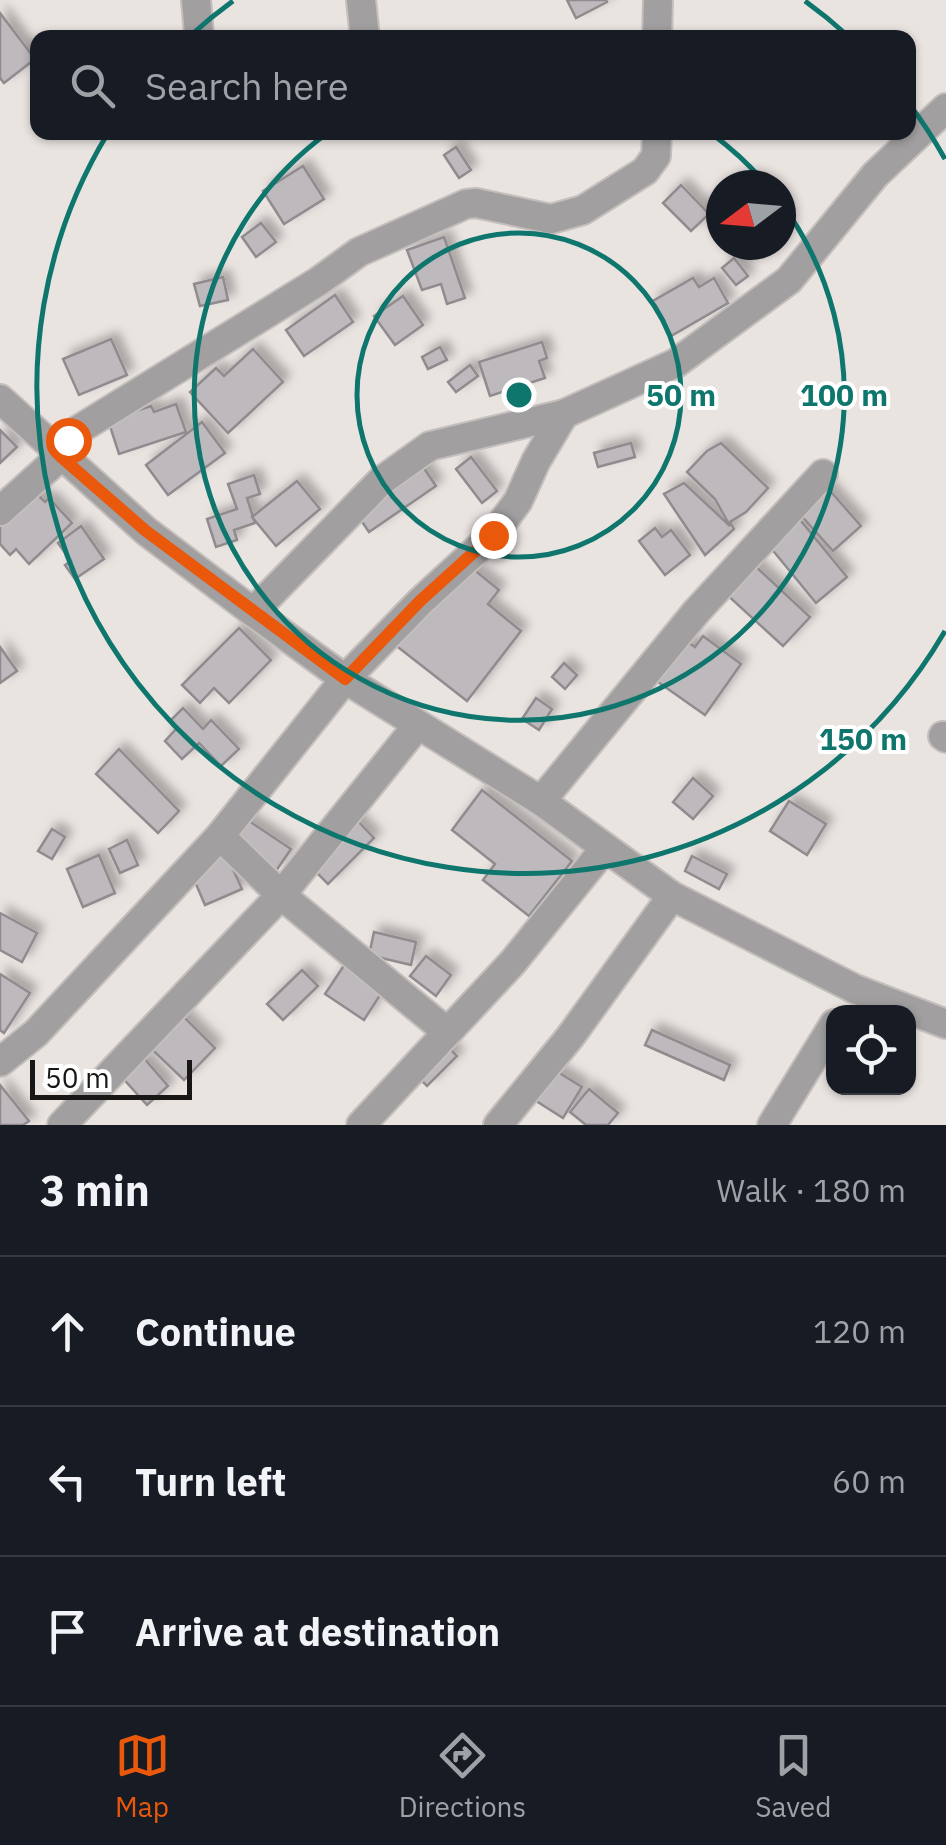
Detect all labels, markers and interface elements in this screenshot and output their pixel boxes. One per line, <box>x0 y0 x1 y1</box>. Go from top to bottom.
search box <box>30 30 916 140</box>
icon: search <box>65 58 120 113</box>
text: Search here <box>145 61 349 110</box>
north arrow <box>706 170 796 260</box>
text: 50 m <box>646 375 716 414</box>
text: 100 m <box>800 375 888 414</box>
centre of rings <box>501 377 537 413</box>
route start <box>46 418 92 464</box>
route end <box>471 513 517 559</box>
text: 150 m <box>819 719 907 758</box>
map controls <box>826 1005 916 1095</box>
button: locate <box>826 1005 916 1095</box>
scale bar <box>30 1055 192 1100</box>
text: 50 m <box>45 1059 110 1096</box>
text: 3 min <box>40 1163 150 1218</box>
text: Walk · 180 m <box>717 1169 906 1211</box>
icon: ahead <box>40 1304 95 1359</box>
text: Continue <box>135 1307 296 1356</box>
text: 120 m <box>813 1310 906 1352</box>
icon: left <box>40 1454 95 1509</box>
text: Turn left <box>135 1457 286 1506</box>
text: 60 m <box>832 1460 906 1502</box>
icon: arrive <box>40 1604 95 1659</box>
text: Arrive at destination <box>135 1607 500 1656</box>
tab: Map <box>115 1728 170 1825</box>
tab: Directions <box>399 1728 526 1825</box>
tab: Saved <box>755 1728 831 1825</box>

